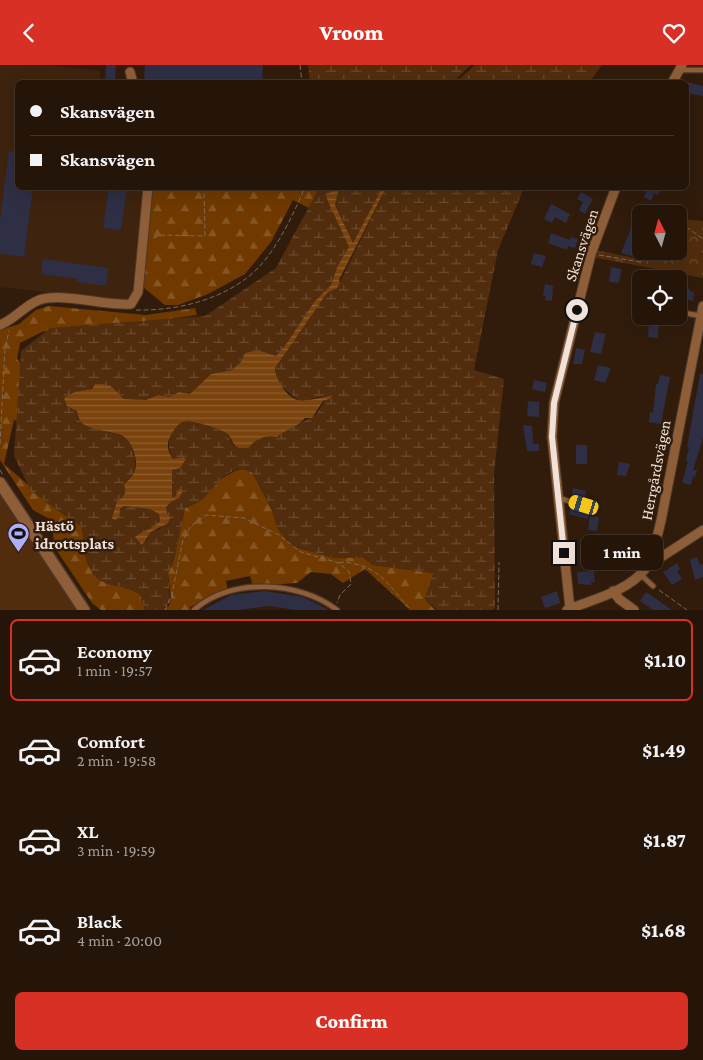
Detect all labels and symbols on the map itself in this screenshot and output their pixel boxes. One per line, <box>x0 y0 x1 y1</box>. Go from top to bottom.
north arrow <box>632 205 688 260</box>
street label: Skansvägen <box>562 206 602 284</box>
route start <box>566 299 588 321</box>
street label: Herrgårdsvägen <box>637 418 675 522</box>
car <box>567 493 600 517</box>
place label: Hästö idrottsplats <box>35 517 114 552</box>
sports icon: Hästö idrottsplats <box>7 522 31 553</box>
callout: 1 min <box>582 535 664 571</box>
route end <box>553 542 575 564</box>

